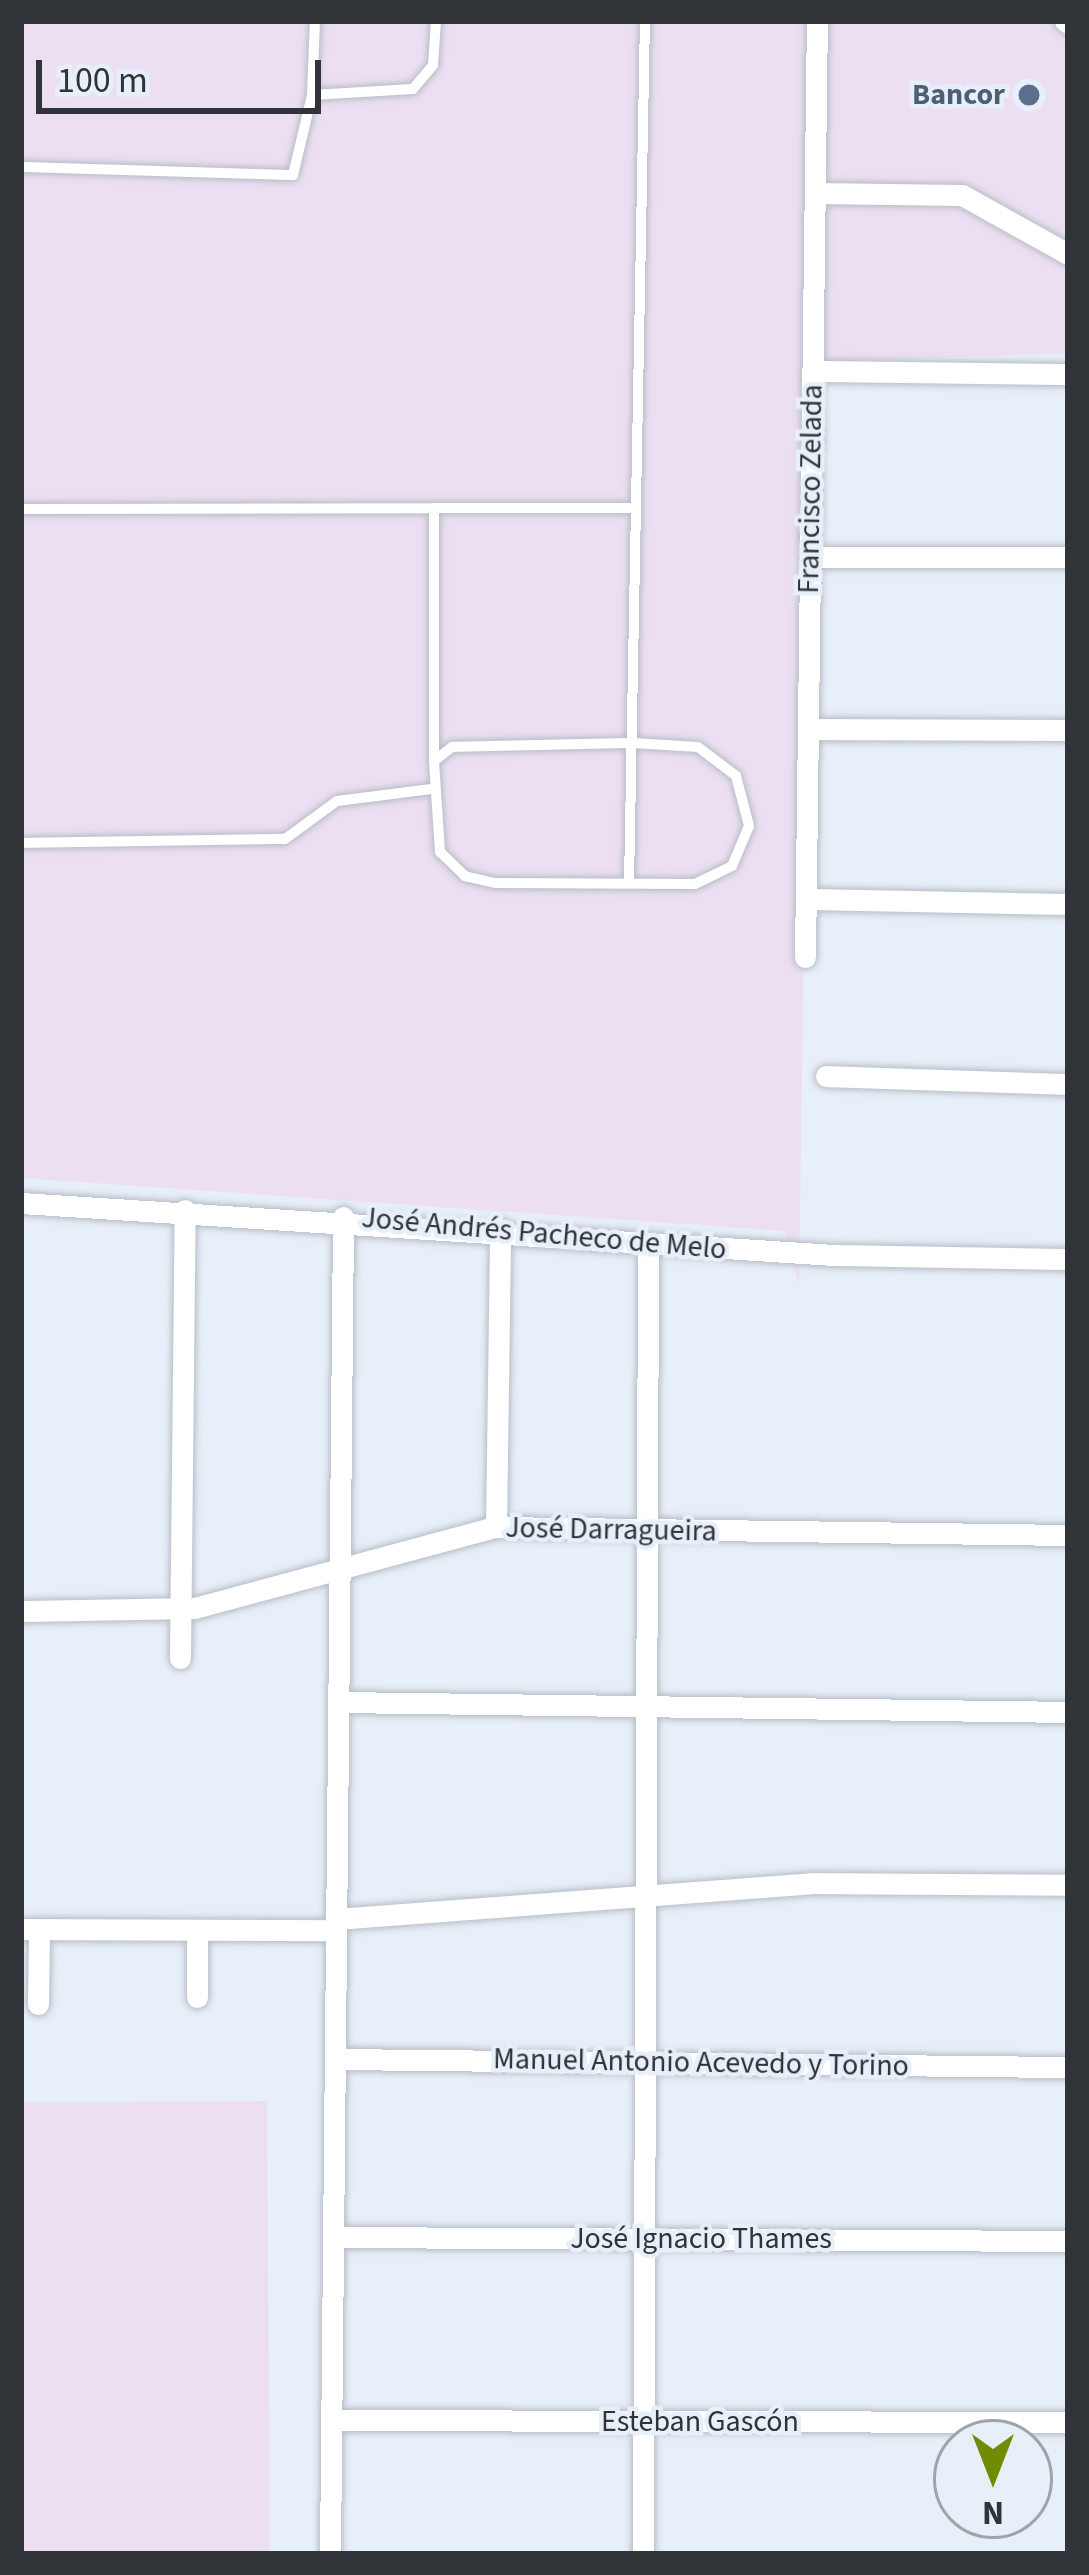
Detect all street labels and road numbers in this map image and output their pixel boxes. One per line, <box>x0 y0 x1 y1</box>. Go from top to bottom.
street label: Francisco Zelada <box>791 384 831 594</box>
street label: José Andrés Pacheco de Melo <box>360 1200 728 1268</box>
street label: José Darragueira <box>505 1510 717 1550</box>
street label: Manuel Antonio Acevedo y Torino <box>493 2041 909 2085</box>
street label: José Ignacio Thames <box>570 2221 832 2257</box>
street label: Esteban Gascón <box>601 2404 799 2440</box>

